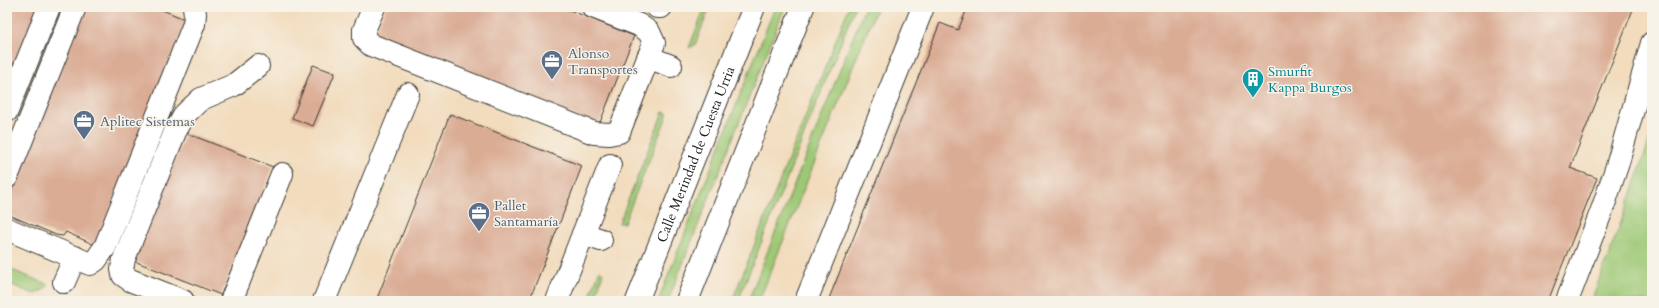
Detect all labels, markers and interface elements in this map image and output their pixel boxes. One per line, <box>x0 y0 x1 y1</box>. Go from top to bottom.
place label: Alonso Transportes <box>568 44 638 79</box>
office icon: Alonso Transportes <box>539 48 565 81</box>
place label: Smurfit Kappa Burgos <box>1268 62 1352 97</box>
street label: Calle Merindad de Cuesta Urria <box>652 63 739 245</box>
building icon: Smurfit Kappa Burgos <box>1240 66 1266 99</box>
office icon: Aplitec Sistemas <box>71 108 97 141</box>
place label: Aplitec Sistemas <box>100 112 195 131</box>
place label: Pallet Santamaría <box>494 196 558 231</box>
office icon: Pallet Santamaría <box>466 200 492 233</box>

